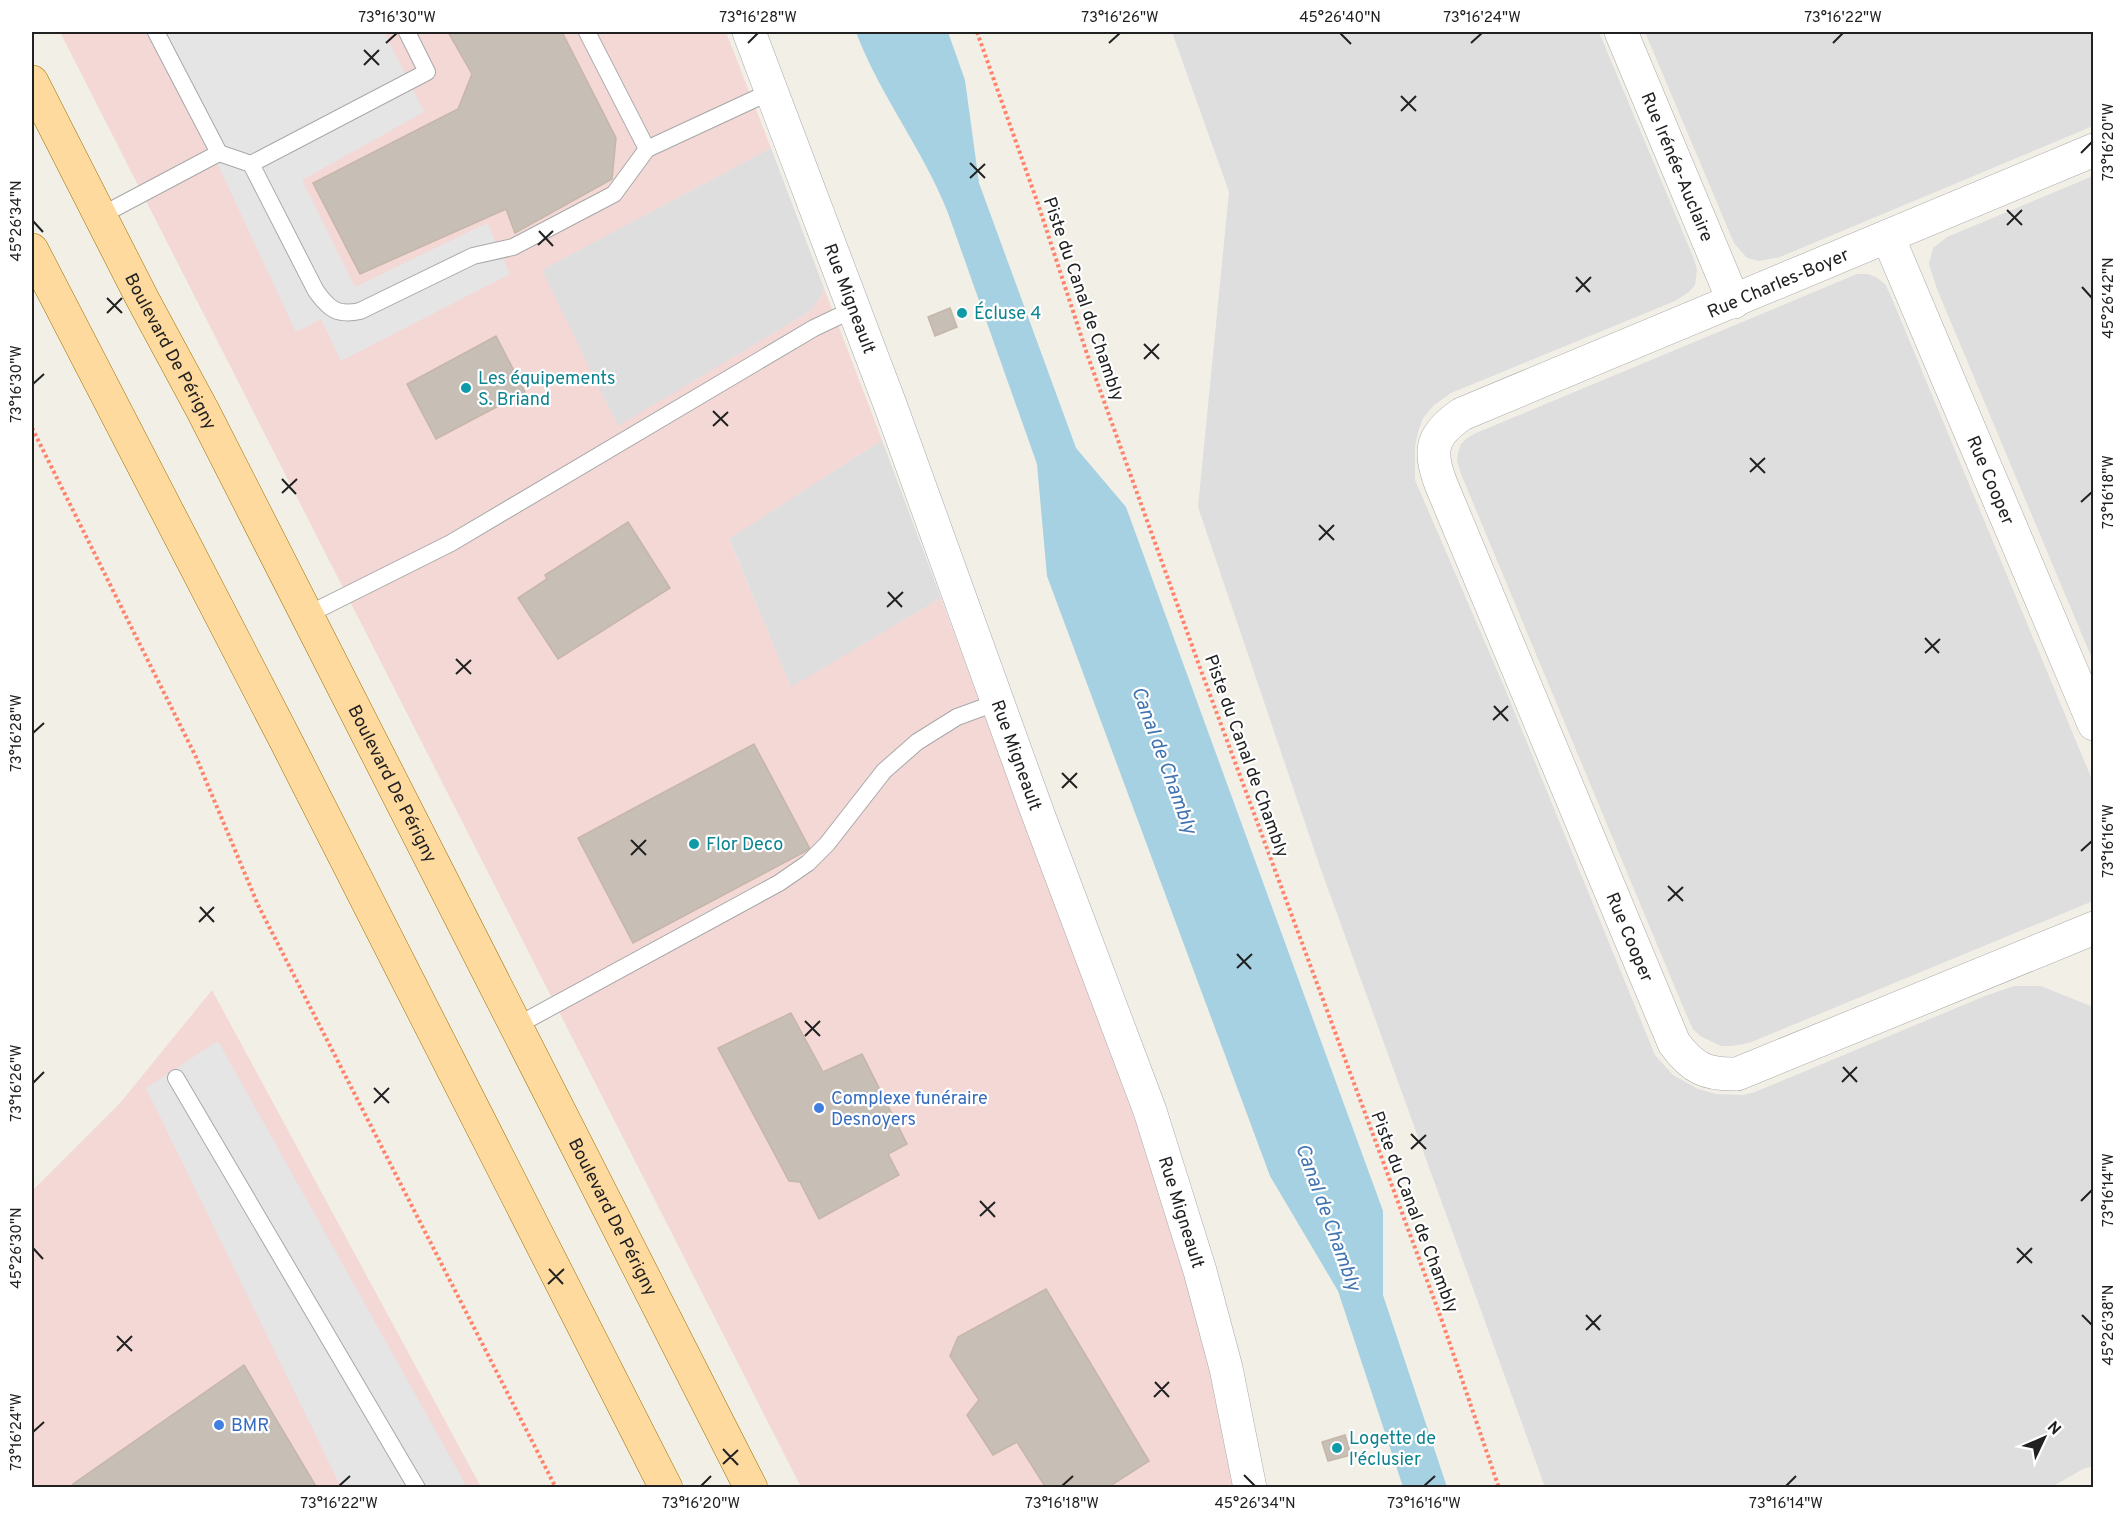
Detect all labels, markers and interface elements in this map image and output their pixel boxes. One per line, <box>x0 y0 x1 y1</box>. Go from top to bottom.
text: 73°16'30"W <box>358 9 436 28</box>
text: 73°16'28"W <box>719 9 797 28</box>
text: 73°16'26"W <box>1081 9 1159 28</box>
text: 45°26'40"N <box>1299 9 1381 28</box>
text: 73°16'24"W <box>1443 9 1521 28</box>
text: 73°16'22"W <box>1804 9 1882 28</box>
street label: Rue Irénée-Auclaire <box>1634 89 1717 246</box>
text: 73°16'20"W <box>2100 103 2119 181</box>
text: 45°26'34"N <box>8 180 27 262</box>
street label: Piste du Canal de Chambly <box>1037 194 1128 405</box>
street label: Rue Migneault <box>817 241 880 357</box>
street label: Rue Charles-Boyer <box>1704 244 1853 325</box>
text: 45°26'42"N <box>2100 257 2119 339</box>
street label: Boulevard De Périgny <box>118 270 221 434</box>
place label: Écluse 4 <box>974 301 1041 326</box>
marker: Écluse 4 <box>955 306 969 320</box>
text: 73°16'30"W <box>8 345 27 423</box>
place label: Les équipements S. Briand <box>478 368 615 412</box>
marker: Les équipements S. Briand <box>459 381 473 395</box>
street label: Rue Cooper <box>1960 432 2019 529</box>
text: 73°16'18"W <box>2100 455 2119 529</box>
street label: Piste du Canal de Chambly <box>1198 652 1293 861</box>
water label: Canal de Chambly <box>1124 683 1203 840</box>
text: 73°16'28"W <box>8 694 27 772</box>
street label: Rue Migneault <box>985 697 1046 814</box>
street label: Boulevard De Périgny <box>342 702 441 867</box>
text: 73°16'16"W <box>2100 804 2119 878</box>
place label: Flor Deco <box>706 834 783 857</box>
marker: Flor Deco <box>687 837 701 851</box>
street label: Rue Cooper <box>1600 889 1657 986</box>
text: 73°16'26"W <box>8 1044 27 1122</box>
place label: Complexe funéraire Desnoyers <box>831 1088 988 1132</box>
marker: Complexe funéraire Desnoyers <box>812 1101 826 1115</box>
street label: Piste du Canal de Chambly <box>1364 1108 1463 1317</box>
street label: Boulevard De Périgny <box>562 1135 661 1300</box>
water label: Canal de Chambly <box>1288 1140 1367 1297</box>
text: 73°16'14"W <box>2100 1153 2119 1227</box>
street label: Rue Migneault <box>1152 1154 1208 1271</box>
text: 45°26'30"N <box>8 1207 27 1289</box>
text: 45°26'38"N <box>2100 1285 2119 1365</box>
text: 73°16'24"W <box>8 1393 27 1471</box>
north arrow <box>2014 1408 2074 1468</box>
place label: BMR <box>231 1415 269 1438</box>
marker: BMR <box>212 1418 226 1432</box>
text: N <box>2042 1418 2065 1440</box>
place label: Logette de l'éclusier <box>1349 1428 1436 1472</box>
marker: Logette de l'éclusier <box>1330 1441 1344 1455</box>
text: 73°16'22"W <box>300 1495 378 1514</box>
text: 73°16'20"W <box>662 1495 740 1514</box>
text: 73°16'18"W <box>1025 1495 1099 1514</box>
text: 45°26'34"N <box>1214 1495 1296 1514</box>
text: 73°16'16"W <box>1387 1495 1461 1514</box>
text: 73°16'14"W <box>1749 1495 1823 1514</box>

